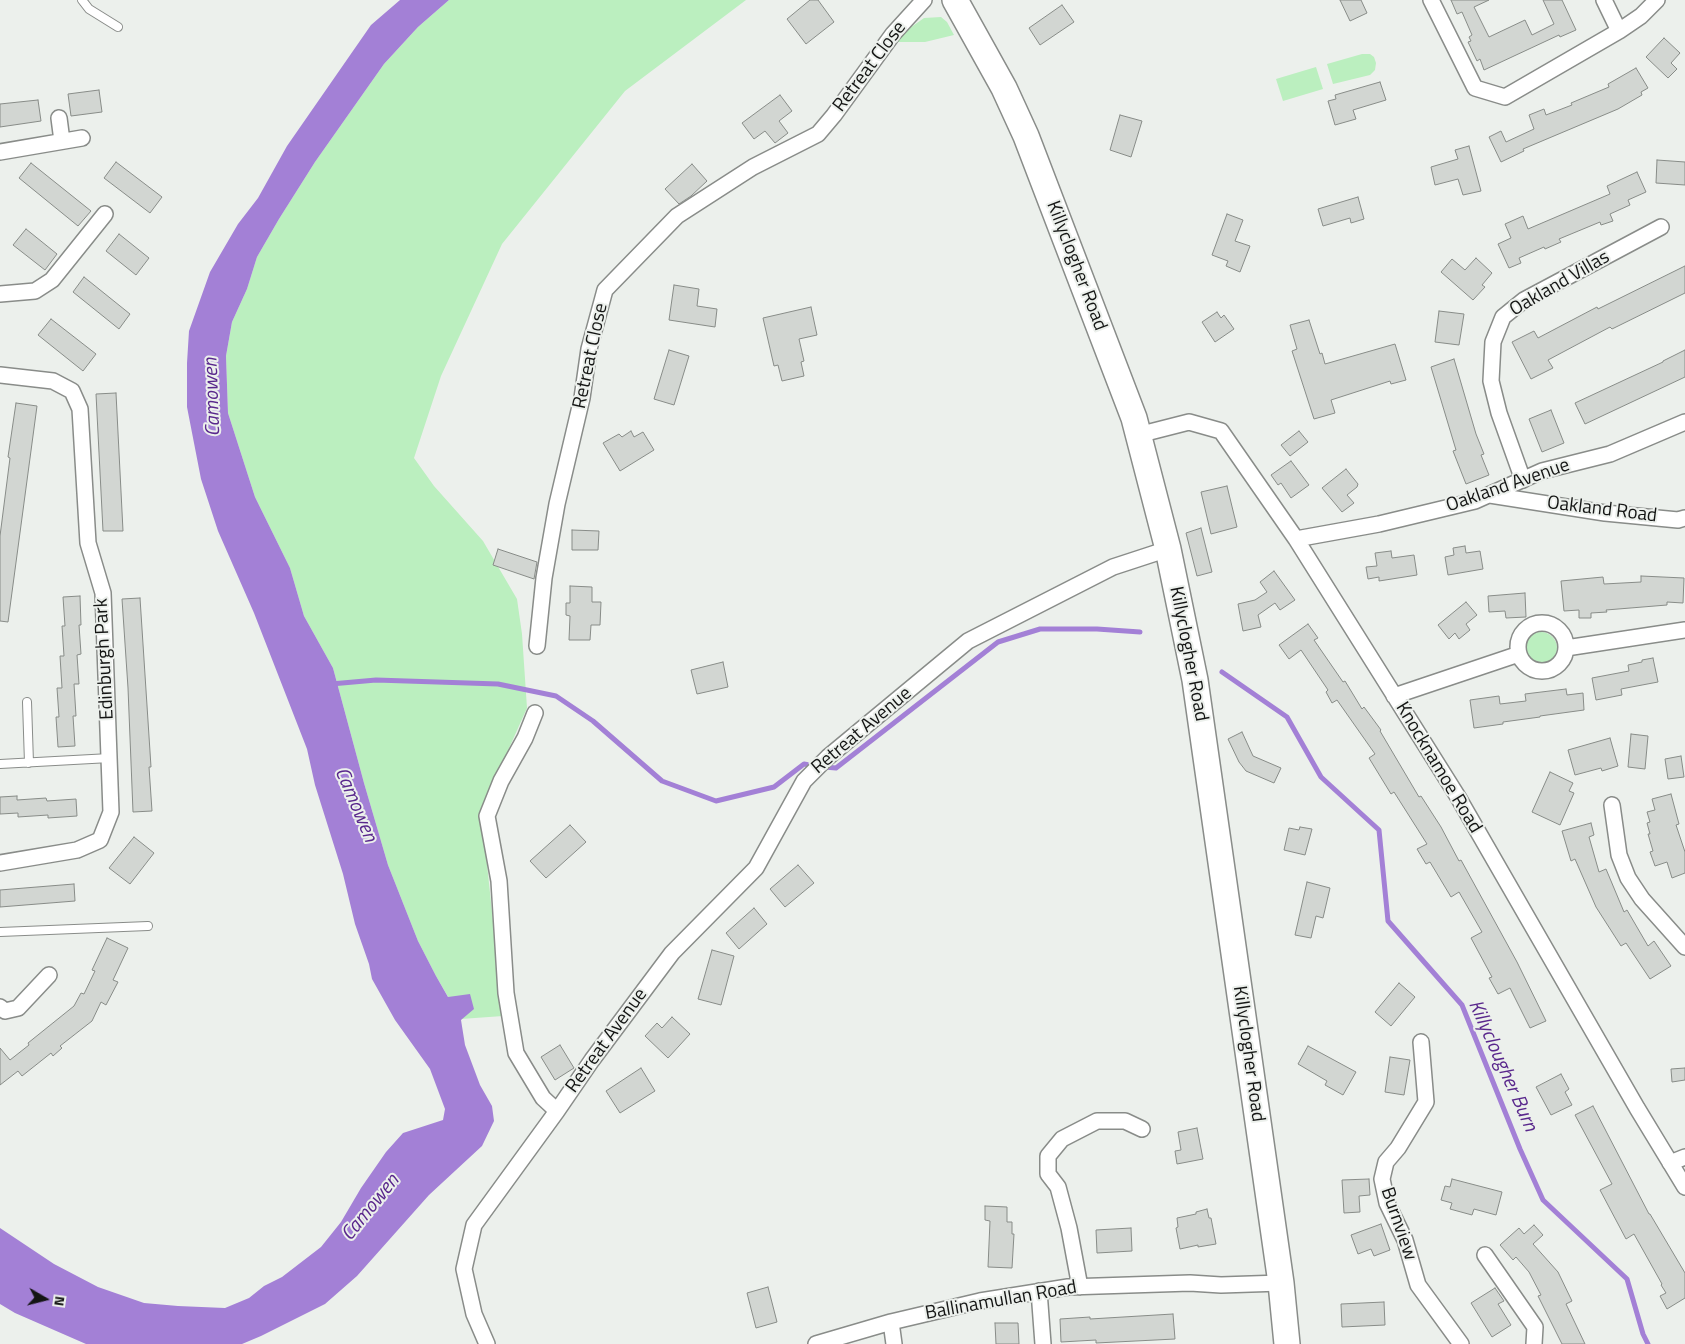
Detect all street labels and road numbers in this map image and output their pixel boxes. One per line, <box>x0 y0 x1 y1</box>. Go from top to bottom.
street label: Retreat Close <box>829 17 911 117</box>
street label: Killyclogher Road <box>1041 198 1111 334</box>
street label: Oakland Villas <box>1506 246 1614 322</box>
street label: Retreat Close <box>569 301 613 411</box>
street label: Oakland Avenue <box>1443 454 1573 518</box>
street label: Oakland Road <box>1546 492 1658 528</box>
street label: Killyclogher Road <box>1164 585 1212 723</box>
street label: Edinburgh Park <box>90 598 120 720</box>
street label: Retreat Avenue <box>807 683 917 779</box>
street label: Knocknamoe Road <box>1390 698 1486 838</box>
street label: Retreat Avenue <box>561 984 653 1098</box>
street label: Killyclogher Road <box>1227 985 1269 1123</box>
street label: Burnview <box>1375 1184 1421 1264</box>
street label: Ballinamullan Road <box>923 1276 1079 1326</box>

